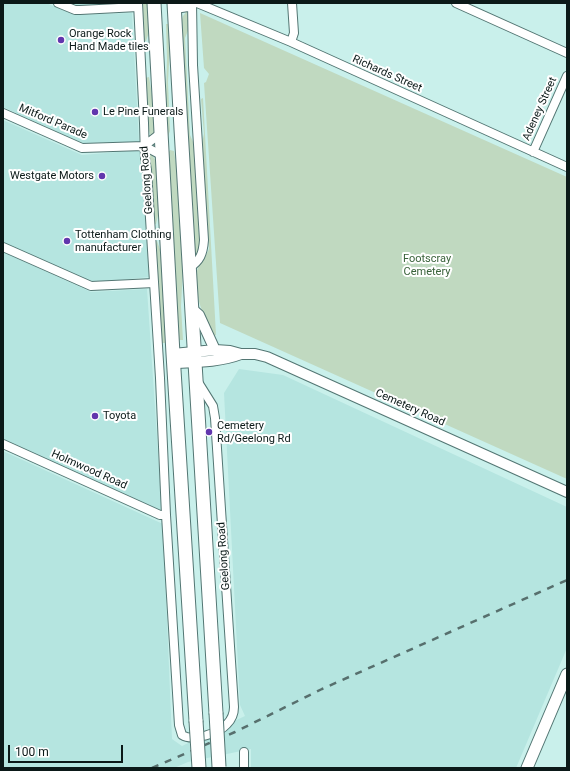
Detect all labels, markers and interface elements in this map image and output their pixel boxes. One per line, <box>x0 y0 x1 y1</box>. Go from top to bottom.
place label: Orange Rock Hand Made tiles <box>69 27 149 53</box>
marker: Orange Rock Hand Made tiles <box>56 35 66 45</box>
street label: Richards Street <box>350 53 424 95</box>
street label: Adeney Street <box>520 75 560 143</box>
street label: Mitford Parade <box>17 102 89 142</box>
place label: Le Pine Funerals <box>103 105 184 119</box>
marker: Le Pine Funerals <box>90 107 100 117</box>
street label: Geelong Road <box>138 145 156 215</box>
place label: Westgate Motors <box>10 169 94 183</box>
marker: Westgate Motors <box>97 171 107 181</box>
place label: Tottenham Clothing manufacturer <box>75 228 172 254</box>
marker: Tottenham Clothing manufacturer <box>62 236 72 246</box>
park label: Footscray Cemetery <box>403 252 451 278</box>
street label: Cemetery Road <box>373 387 447 429</box>
place label: Toyota <box>103 409 136 423</box>
marker: Toyota <box>90 411 100 421</box>
place label: Cemetery Rd/Geelong Rd <box>217 419 291 445</box>
marker: Cemetery Rd/Geelong Rd <box>204 427 214 437</box>
street label: Holmwood Road <box>49 447 129 493</box>
street label: Geelong Road <box>215 521 233 591</box>
scale bar <box>10 737 125 763</box>
text: 100 m <box>15 745 49 759</box>

